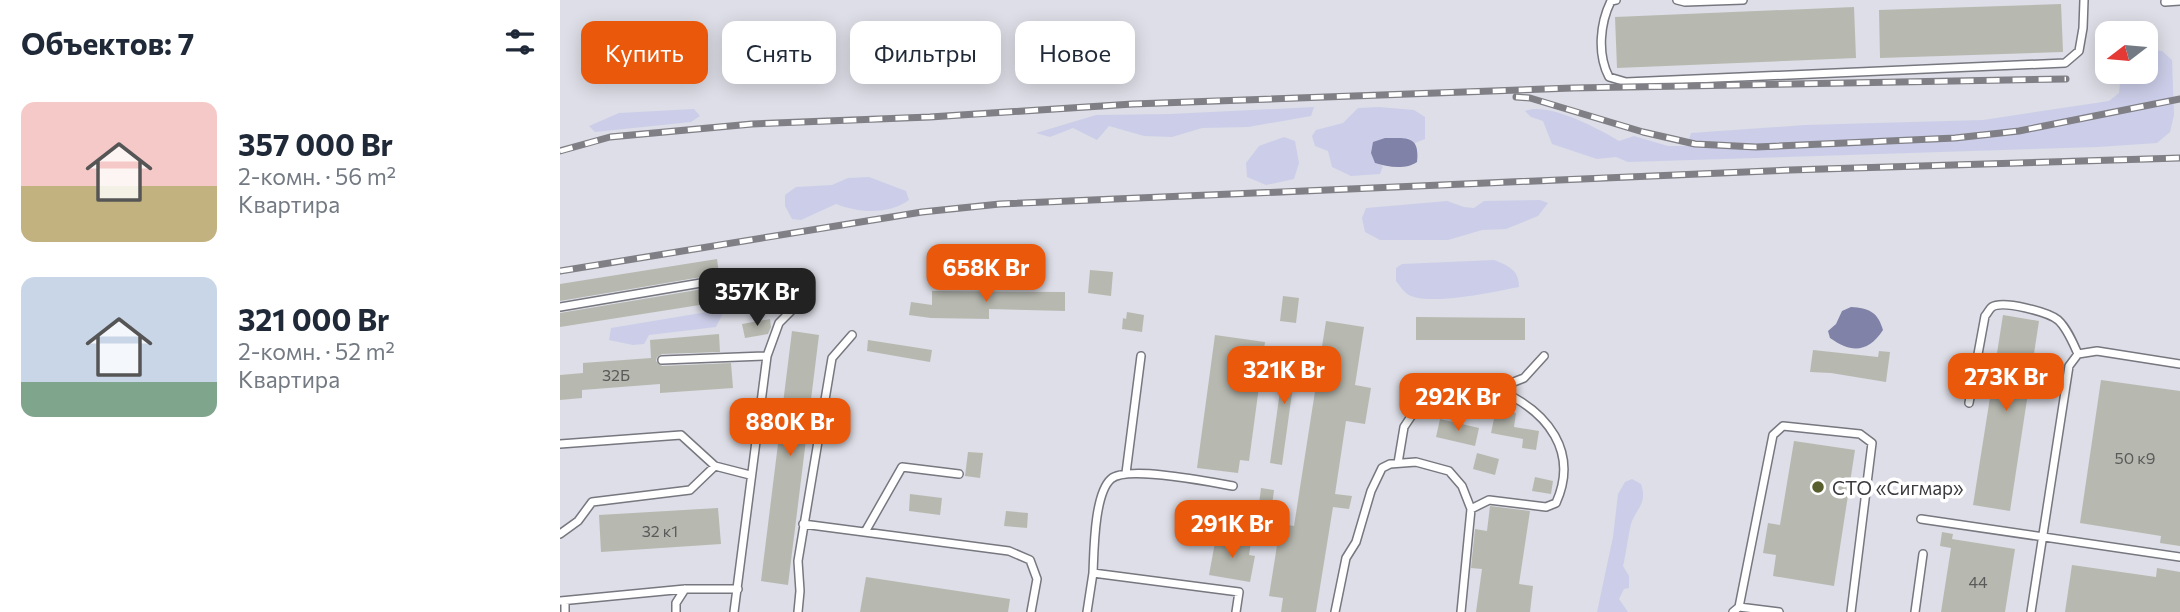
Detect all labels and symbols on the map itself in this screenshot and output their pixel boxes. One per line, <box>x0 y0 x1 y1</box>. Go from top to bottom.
north arrow <box>2095 21 2158 84</box>
pin: 658K Br <box>921 244 1051 304</box>
pin: 357K Br <box>692 268 822 328</box>
pin: 321K Br <box>1219 346 1349 406</box>
pin: 273K Br <box>1941 354 2071 413</box>
house number: 32Б <box>602 365 630 384</box>
pin: 292K Br <box>1393 374 1523 433</box>
pin: 880K Br <box>725 398 855 458</box>
house number: 50 к9 <box>2115 448 2155 467</box>
place label: СТО «Сигмар» <box>1832 476 1964 499</box>
marker: СТО «Сигмар» <box>1810 479 1826 495</box>
pin: 291K Br <box>1167 500 1297 560</box>
house number: 32 к1 <box>642 521 678 540</box>
house number: 44 <box>1968 572 1988 591</box>

